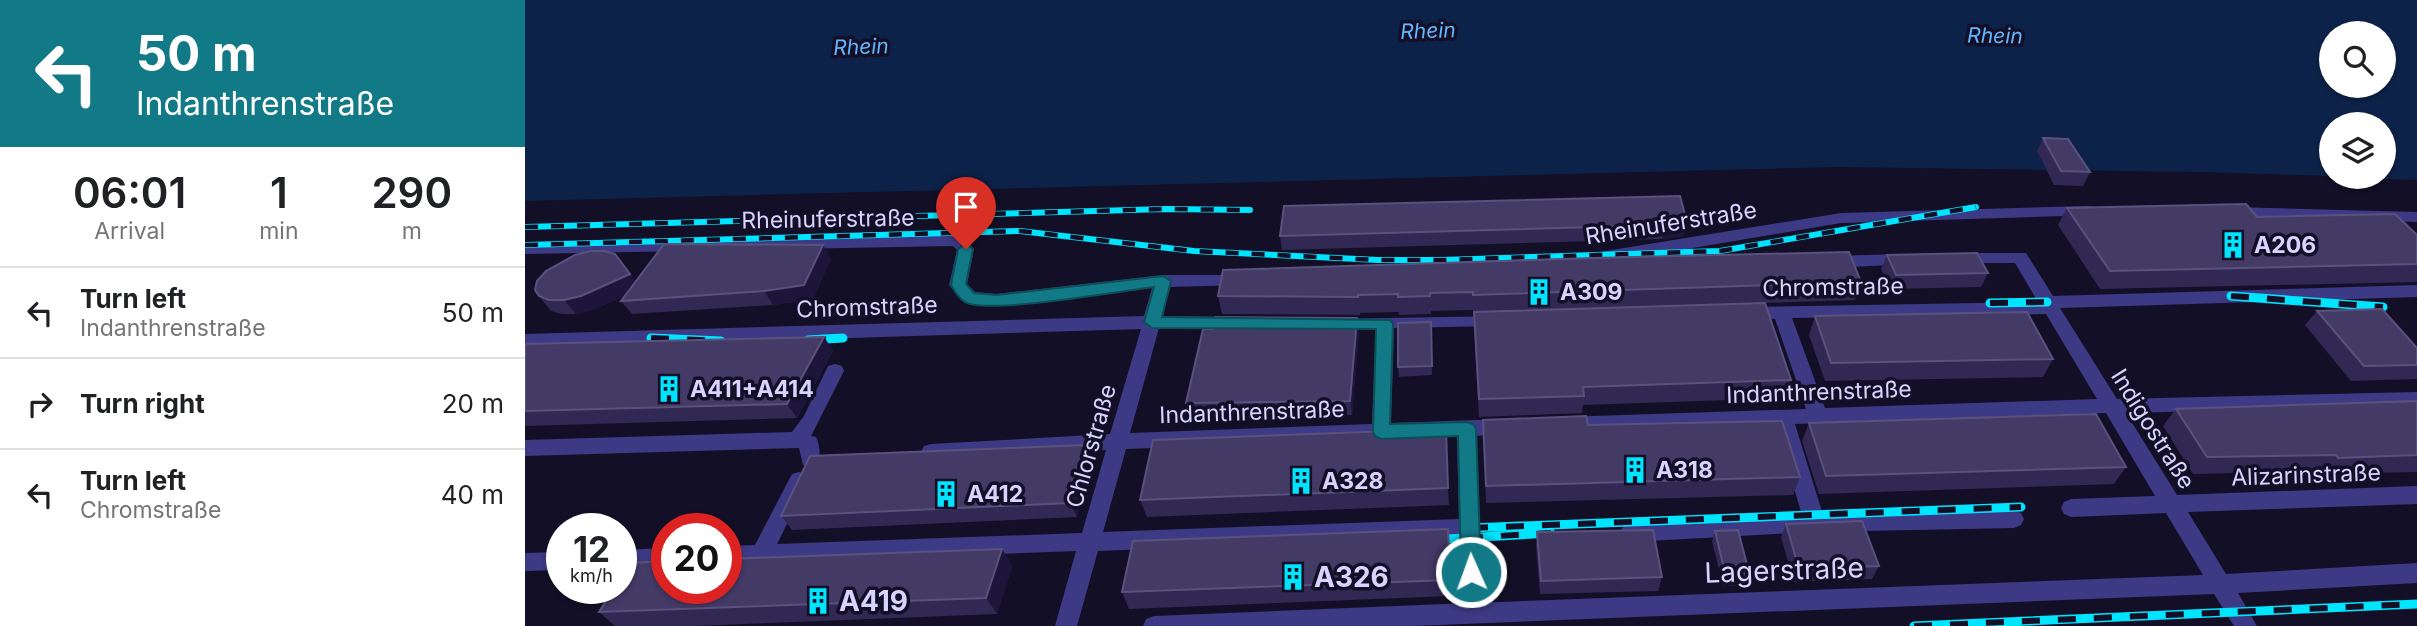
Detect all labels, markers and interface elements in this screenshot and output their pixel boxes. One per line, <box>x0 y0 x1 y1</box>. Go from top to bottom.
water label: Rhein <box>1400 17 1456 44</box>
map controls <box>2319 21 2396 189</box>
button: search <box>2319 21 2396 98</box>
water label: Rhein <box>1967 23 2023 48</box>
text: 50 m <box>136 24 257 83</box>
icon: left <box>21 28 112 119</box>
water label: Rhein <box>833 33 889 60</box>
text: Indanthrenstraße <box>136 84 394 123</box>
button: layers <box>2319 112 2396 189</box>
text: 06:01 <box>73 167 186 218</box>
text: 1 <box>270 167 288 218</box>
text: 290 <box>371 167 452 218</box>
pin <box>936 177 996 249</box>
icon: arrive <box>947 188 985 226</box>
street label: Rheinuferstraße <box>1583 196 1759 250</box>
street label: Rheinuferstraße <box>741 203 915 235</box>
text: Arrival <box>94 217 165 245</box>
text: min <box>259 217 299 245</box>
text: m <box>402 217 422 245</box>
building icon: A206 <box>2218 230 2248 260</box>
place label: A206 <box>2254 231 2316 259</box>
street label: Chromstraße <box>1762 272 1904 302</box>
building icon: A309 <box>1524 277 1554 307</box>
place label: A309 <box>1560 278 1622 306</box>
text: Turn left <box>80 283 186 314</box>
street label: Chromstraße <box>796 291 938 323</box>
icon: left <box>21 294 59 332</box>
text: 50 m <box>442 297 504 328</box>
text: Indanthrenstraße <box>80 314 266 342</box>
street label: Indigostraße <box>2105 364 2201 494</box>
building icon: A411+A414 <box>654 374 684 404</box>
place label: A411+A414 <box>690 375 814 403</box>
street label: Indanthrenstraße <box>1726 375 1912 409</box>
street label: Chlorstraße <box>1060 381 1122 511</box>
icon: right <box>21 385 59 423</box>
text: Turn right <box>80 388 205 419</box>
text: 20 m <box>442 388 504 419</box>
street label: Indanthrenstraße <box>1159 395 1345 429</box>
building icon: A318 <box>1620 455 1650 485</box>
place label: A318 <box>1656 456 1713 484</box>
street label: Alizarinstraße <box>2231 458 2381 492</box>
text: Turn left <box>80 465 186 496</box>
building icon: A328 <box>1286 466 1316 496</box>
place label: A328 <box>1322 467 1383 495</box>
icon: left <box>21 476 59 514</box>
text: 40 m <box>441 479 504 510</box>
building icon: A412 <box>931 479 961 509</box>
place label: A412 <box>967 480 1023 508</box>
text: Chromstraße <box>80 496 221 524</box>
speed limit sign: 20 <box>651 513 742 604</box>
text: 12 <box>573 528 610 570</box>
position arrow <box>1434 535 1508 609</box>
street label: Lagerstraße <box>1704 550 1864 590</box>
place label: A326 <box>1314 560 1389 594</box>
building icon: A326 <box>1278 562 1308 592</box>
text: km/h <box>570 565 613 586</box>
place label: A419 <box>839 584 908 618</box>
building icon: A419 <box>803 586 833 616</box>

